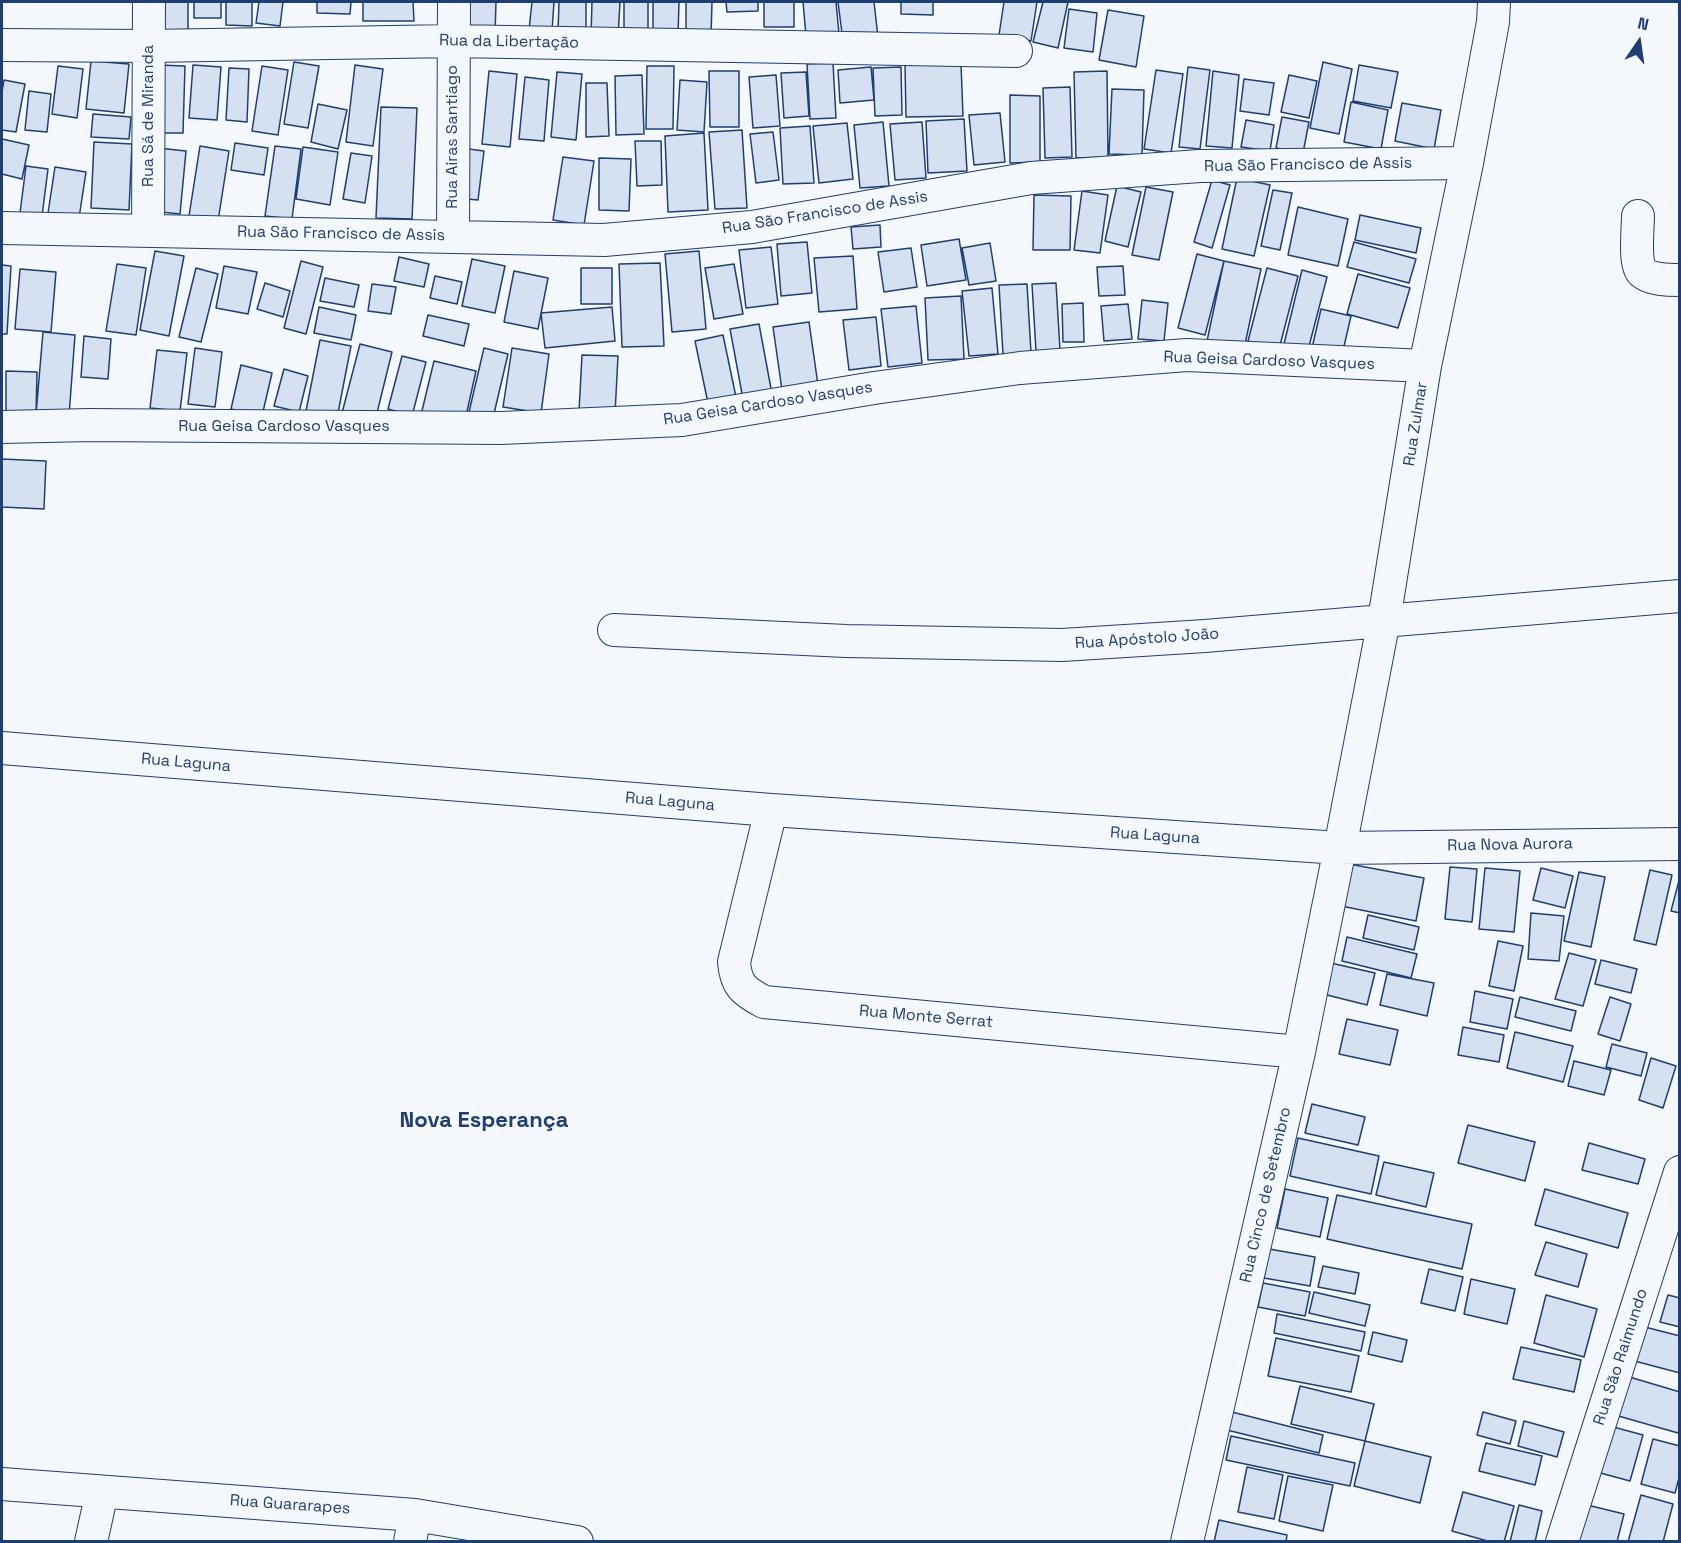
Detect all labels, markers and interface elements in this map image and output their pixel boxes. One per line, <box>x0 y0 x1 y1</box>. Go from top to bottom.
north arrow <box>1609 12 1669 72</box>
text: N <box>1636 13 1651 35</box>
street label: Rua da Libertação <box>439 31 579 53</box>
street label: Rua Sá de Miranda <box>139 45 159 187</box>
street label: Rua Airas Santiago <box>443 65 463 209</box>
street label: Rua São Francisco de Assis <box>1204 154 1412 176</box>
street label: Rua São Francisco de Assis <box>721 187 929 239</box>
street label: Rua São Francisco de Assis <box>237 223 445 245</box>
street label: Rua Geisa Cardoso Vasques <box>1163 348 1375 374</box>
street label: Rua Geisa Cardoso Vasques <box>662 378 874 430</box>
street label: Rua Zulmar <box>1400 380 1432 468</box>
street label: Rua Geisa Cardoso Vasques <box>178 417 390 437</box>
street label: Rua Apóstolo João <box>1074 624 1220 654</box>
street label: Rua Laguna <box>140 750 232 776</box>
street label: Rua Laguna <box>624 789 716 815</box>
street label: Rua Laguna <box>1109 823 1201 849</box>
street label: Rua Nova Aurora <box>1447 834 1573 856</box>
street label: Rua Monte Serrat <box>858 1002 994 1032</box>
street label: Rua Cinco de Setembro <box>1236 1105 1296 1285</box>
district label: Nova Esperança <box>400 1108 568 1134</box>
street label: Rua São Raimundo <box>1590 1286 1652 1428</box>
street label: Rua Guararapes <box>229 1491 351 1519</box>

